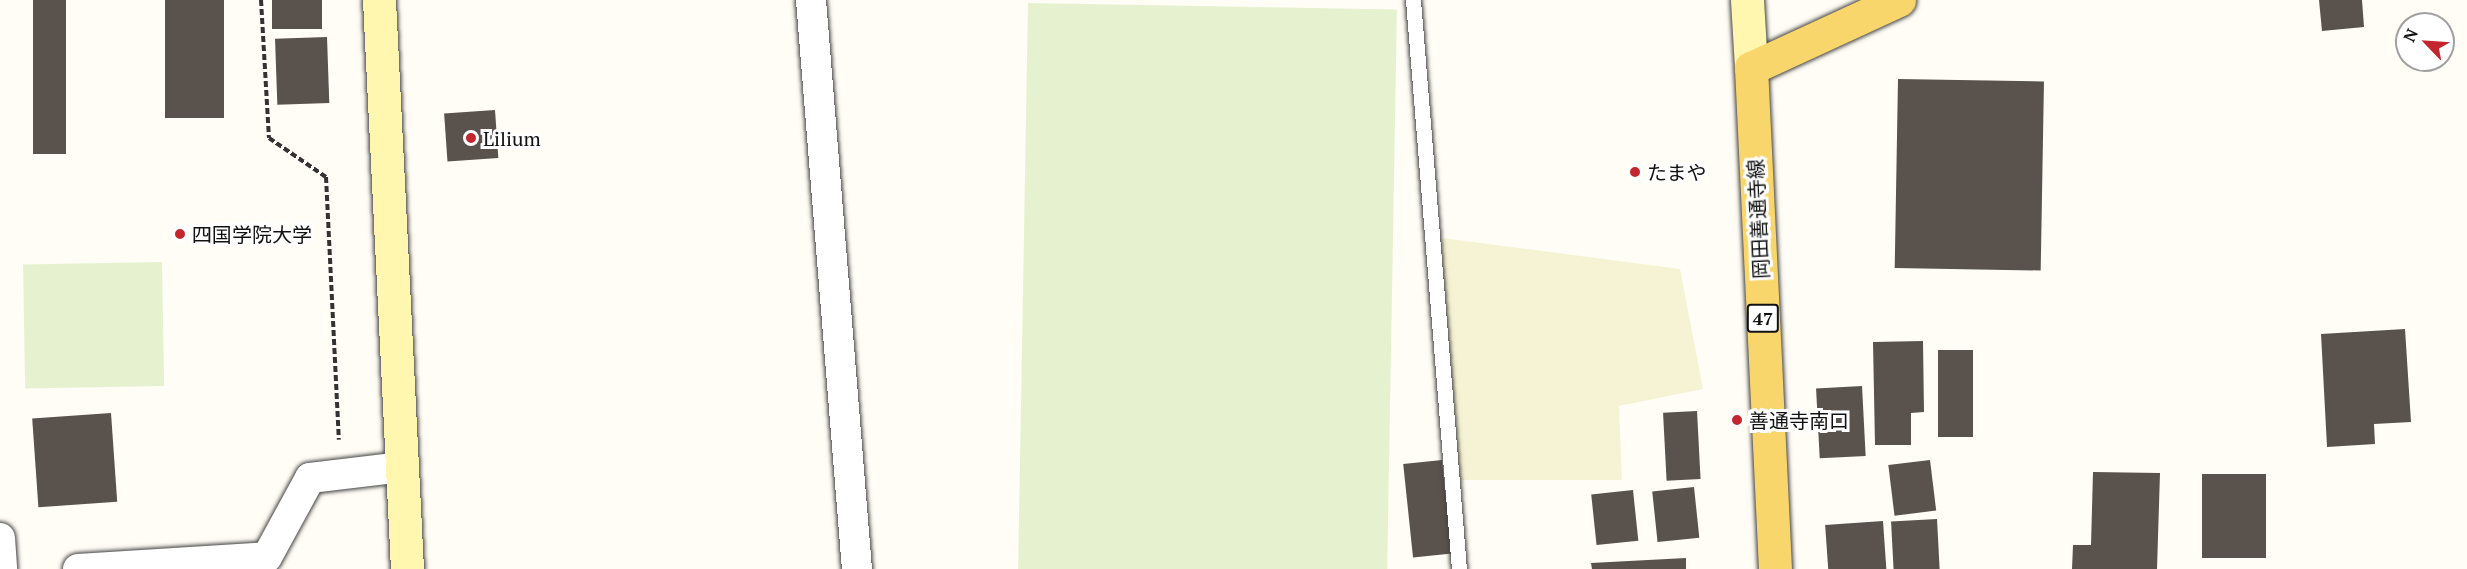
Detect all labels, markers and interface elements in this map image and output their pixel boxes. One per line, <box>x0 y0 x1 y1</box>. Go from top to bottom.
north arrow <box>2395 12 2455 72</box>
text: N <box>2398 25 2423 45</box>
place label: Lilium <box>483 126 541 150</box>
marker: Lilium <box>464 131 478 145</box>
street label: 岡田善通寺線 <box>1743 158 1773 280</box>
place label: たまや <box>1647 160 1707 184</box>
marker: たまや <box>1628 165 1642 179</box>
place label: 四国学院大学 <box>192 222 312 246</box>
marker: 四国学院大学 <box>173 227 187 241</box>
road number: 47 <box>1746 303 1780 333</box>
place label: 善通寺南口 <box>1749 408 1849 432</box>
marker: 善通寺南口 <box>1730 413 1744 427</box>

